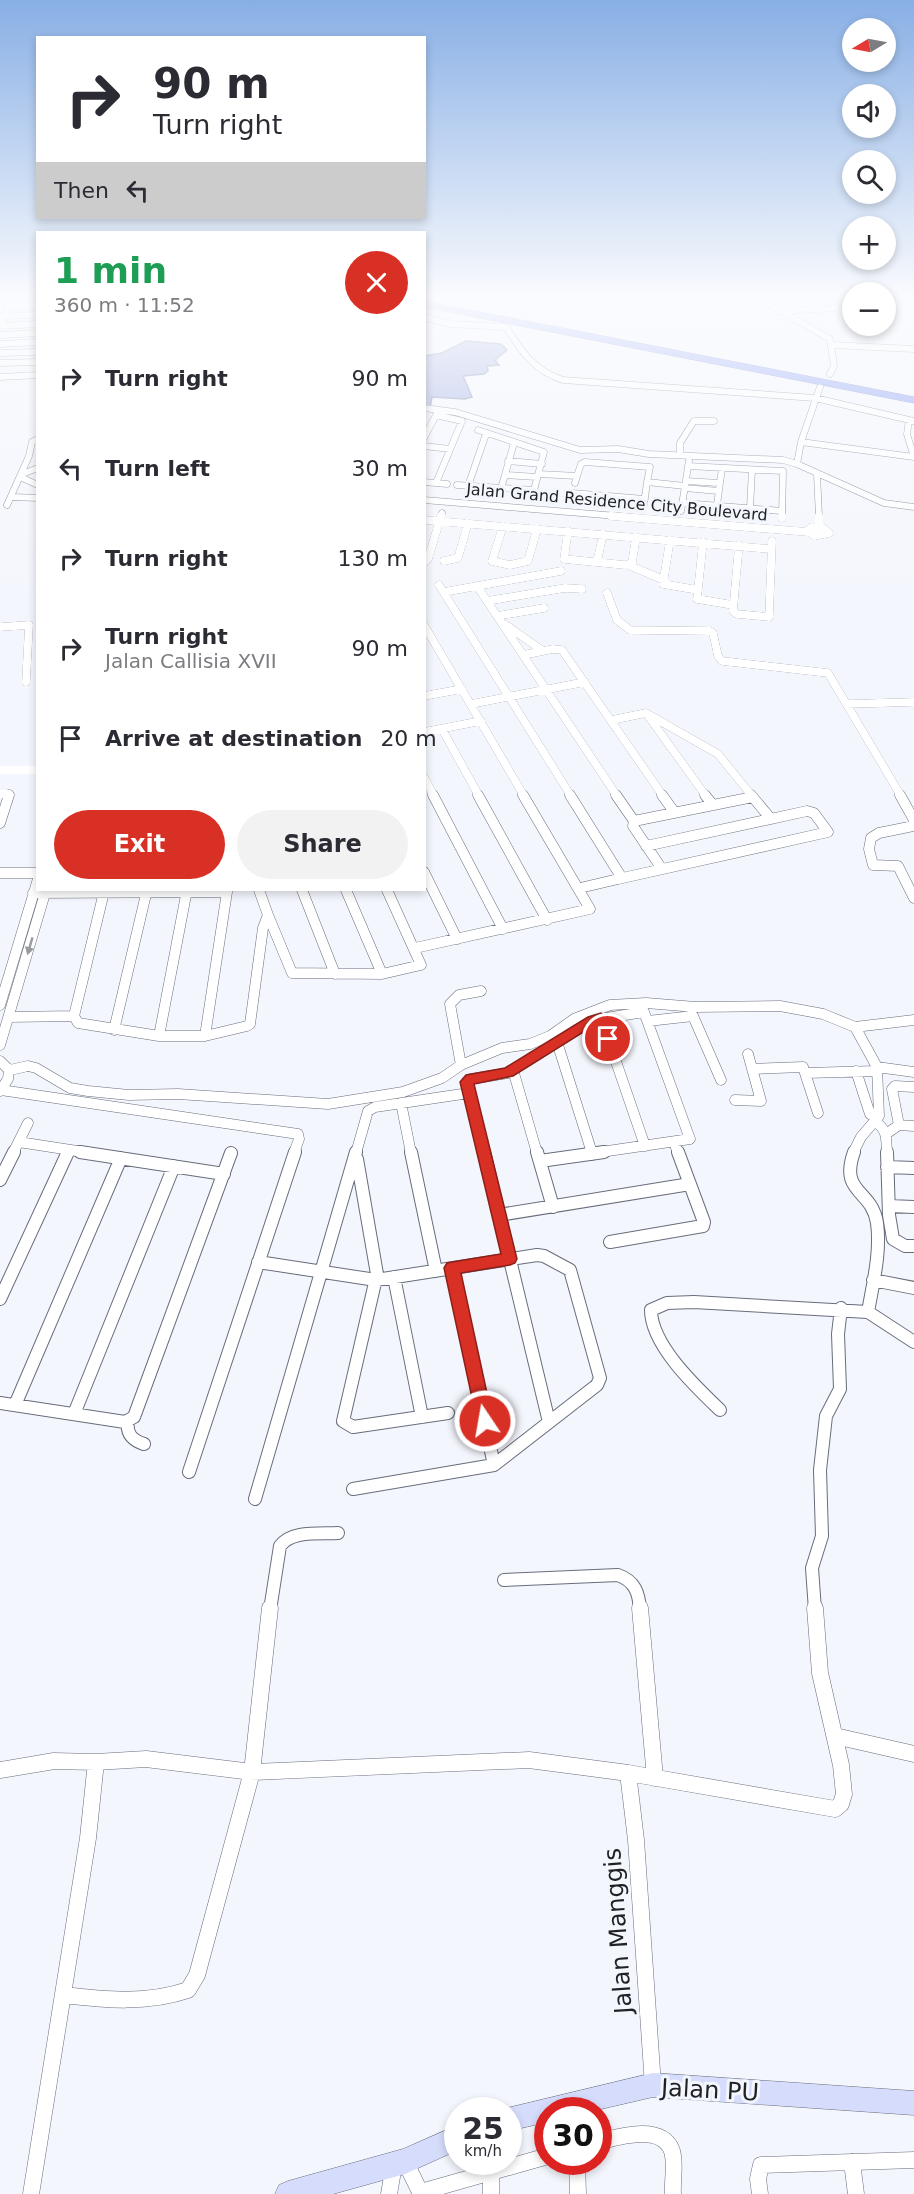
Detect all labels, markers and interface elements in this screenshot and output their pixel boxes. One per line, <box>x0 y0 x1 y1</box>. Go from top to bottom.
north arrow <box>842 18 896 72</box>
map controls <box>842 18 896 336</box>
text: 90 m <box>153 59 270 108</box>
icon: right <box>54 60 132 138</box>
button: sound <box>842 84 896 138</box>
text: Turn right <box>153 109 282 140</box>
button: search <box>842 150 896 204</box>
icon: left <box>121 174 154 207</box>
text: Then <box>54 178 109 203</box>
button: + <box>842 216 896 270</box>
text: 1 min <box>54 250 167 291</box>
button: close <box>345 251 408 314</box>
button: − <box>842 282 896 336</box>
text: 360 m · 11:52 <box>54 293 195 317</box>
icon: right <box>54 362 87 395</box>
text: Turn right <box>105 366 228 391</box>
text: 90 m <box>352 366 408 391</box>
icon: left <box>54 452 87 485</box>
text: Turn left <box>105 456 210 481</box>
text: 30 m <box>352 456 408 481</box>
street label: Jalan Grand Residence City Boulevard <box>465 479 768 525</box>
icon: right <box>54 542 87 575</box>
text: Turn right <box>105 546 228 571</box>
text: 130 m <box>338 546 408 571</box>
text: Turn right <box>105 624 228 649</box>
icon: right <box>54 632 87 665</box>
text: 90 m <box>352 636 408 661</box>
text: Jalan Callisia XVII <box>105 649 277 673</box>
icon: arrive <box>54 722 87 755</box>
text: Arrive at destination <box>105 726 362 751</box>
text: 20 m <box>380 726 437 751</box>
button: Exit <box>54 810 225 879</box>
button: Share <box>237 810 408 879</box>
one-way arrow <box>24 937 34 955</box>
pin <box>582 1013 633 1064</box>
icon: arrive <box>591 1022 624 1055</box>
position arrow <box>453 1389 517 1453</box>
street label: Jalan Manggis <box>598 1847 638 2017</box>
street label: Jalan PU <box>658 2073 760 2107</box>
speed limit sign: 30 <box>534 2097 612 2175</box>
text: 25 <box>462 2111 504 2146</box>
text: km/h <box>464 2142 502 2160</box>

